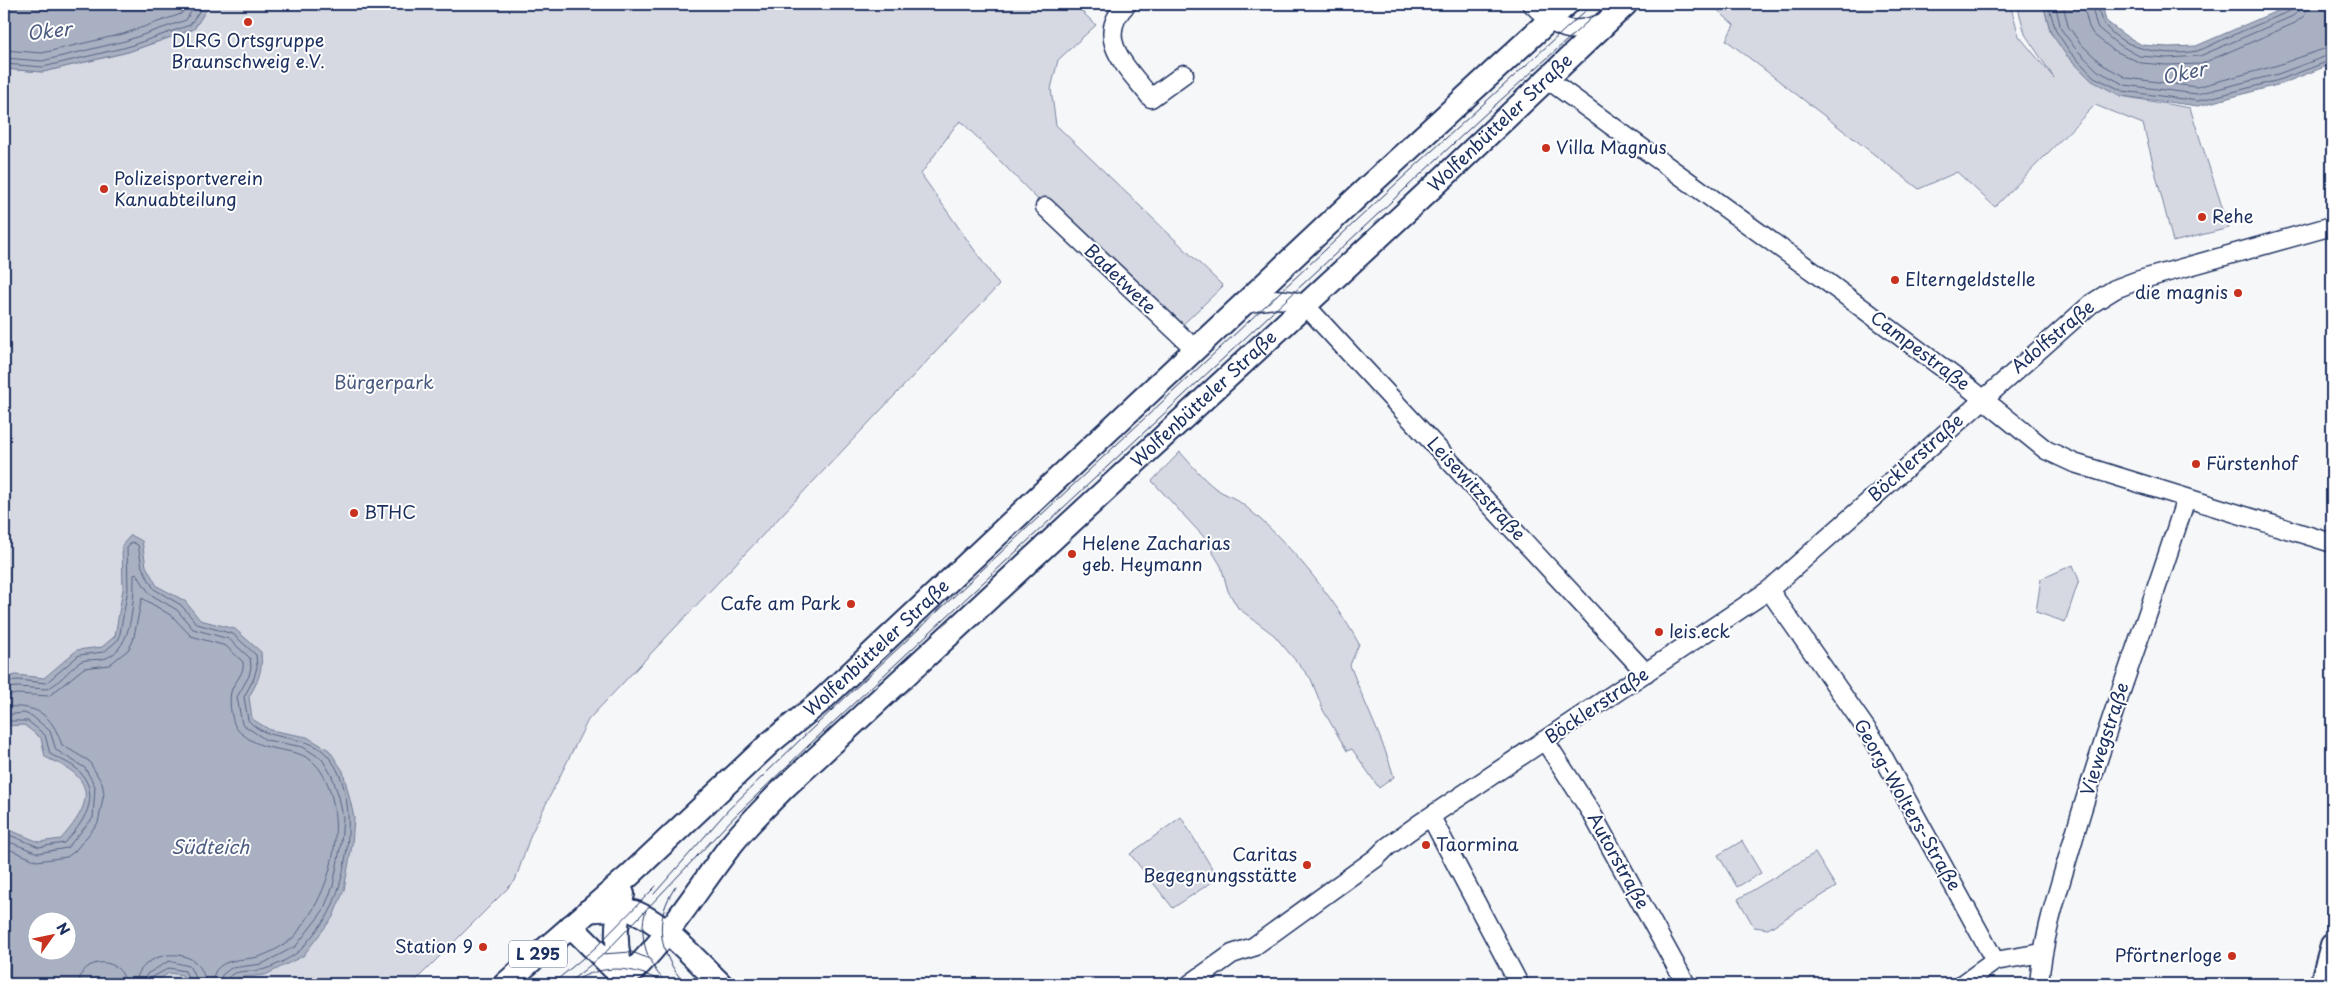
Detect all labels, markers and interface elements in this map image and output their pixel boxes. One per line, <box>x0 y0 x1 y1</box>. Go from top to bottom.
water label: Oker <box>25 13 76 46</box>
marker: DLRG Ortsgruppe Braunschweig e.V. <box>242 16 254 28</box>
place label: DLRG Ortsgruppe Braunschweig e.V. <box>171 26 325 74</box>
street label: Wolfenbütteler Straße <box>1421 47 1578 198</box>
water label: Oker <box>2159 53 2212 90</box>
place label: Villa Magnus <box>1556 133 1667 160</box>
marker: Villa Magnus <box>1540 142 1552 154</box>
place label: Polizeisportverein Kanuabteilung <box>114 164 263 212</box>
marker: Polizeisportverein Kanuabteilung <box>98 183 110 195</box>
place label: Rehe <box>2212 202 2254 229</box>
marker: Rehe <box>2196 211 2208 223</box>
street label: Badetwete <box>1079 237 1163 319</box>
place label: Elterngeldstelle <box>1905 265 2036 292</box>
marker: Elterngeldstelle <box>1889 274 1901 286</box>
place label: die magnis <box>2135 278 2228 305</box>
marker: die magnis <box>2232 287 2244 299</box>
street label: Adolfstraße <box>2004 293 2100 379</box>
street label: Campestraße <box>1865 303 1976 396</box>
street label: Wolfenbütteler Straße <box>1124 323 1282 473</box>
park label: Bürgerpark <box>334 368 434 395</box>
street label: Böcklerstraße <box>1861 407 1969 507</box>
street label: Leisewitzstraße <box>1422 430 1533 546</box>
place label: Fürstenhof <box>2206 449 2300 476</box>
marker: Fürstenhof <box>2190 458 2202 470</box>
place label: BTHC <box>364 498 416 525</box>
marker: BTHC <box>348 507 360 519</box>
place label: Helene Zacharias geb. Heymann <box>1082 529 1230 577</box>
marker: Helene Zacharias geb. Heymann <box>1066 548 1078 560</box>
street label: Wolfenbütteler Straße <box>797 572 955 722</box>
place label: Cafe am Park <box>720 589 841 616</box>
marker: Cafe am Park <box>845 598 857 610</box>
place label: leis.eck <box>1669 617 1730 644</box>
marker: leis.eck <box>1653 626 1665 638</box>
street label: Böcklerstraße <box>1539 660 1654 750</box>
street label: Viewegstraße <box>2073 678 2135 799</box>
street label: Georg-Wolters-Straße <box>1848 713 1969 895</box>
street label: Autorstraße <box>1582 807 1657 914</box>
place label: Taormina <box>1436 830 1519 857</box>
water label: Südteich <box>171 832 250 860</box>
marker: Taormina <box>1420 839 1432 851</box>
place label: Caritas Begegnungsstätte <box>1143 840 1297 888</box>
marker: Caritas Begegnungsstätte <box>1301 859 1313 871</box>
north arrow <box>28 910 78 960</box>
text: N <box>51 918 75 939</box>
place label: Station 9 <box>395 932 473 959</box>
marker: Station 9 <box>477 941 489 953</box>
road number: L 295 <box>509 941 567 968</box>
place label: Pförtnerloge <box>2115 941 2222 968</box>
marker: Pförtnerloge <box>2226 950 2238 962</box>

